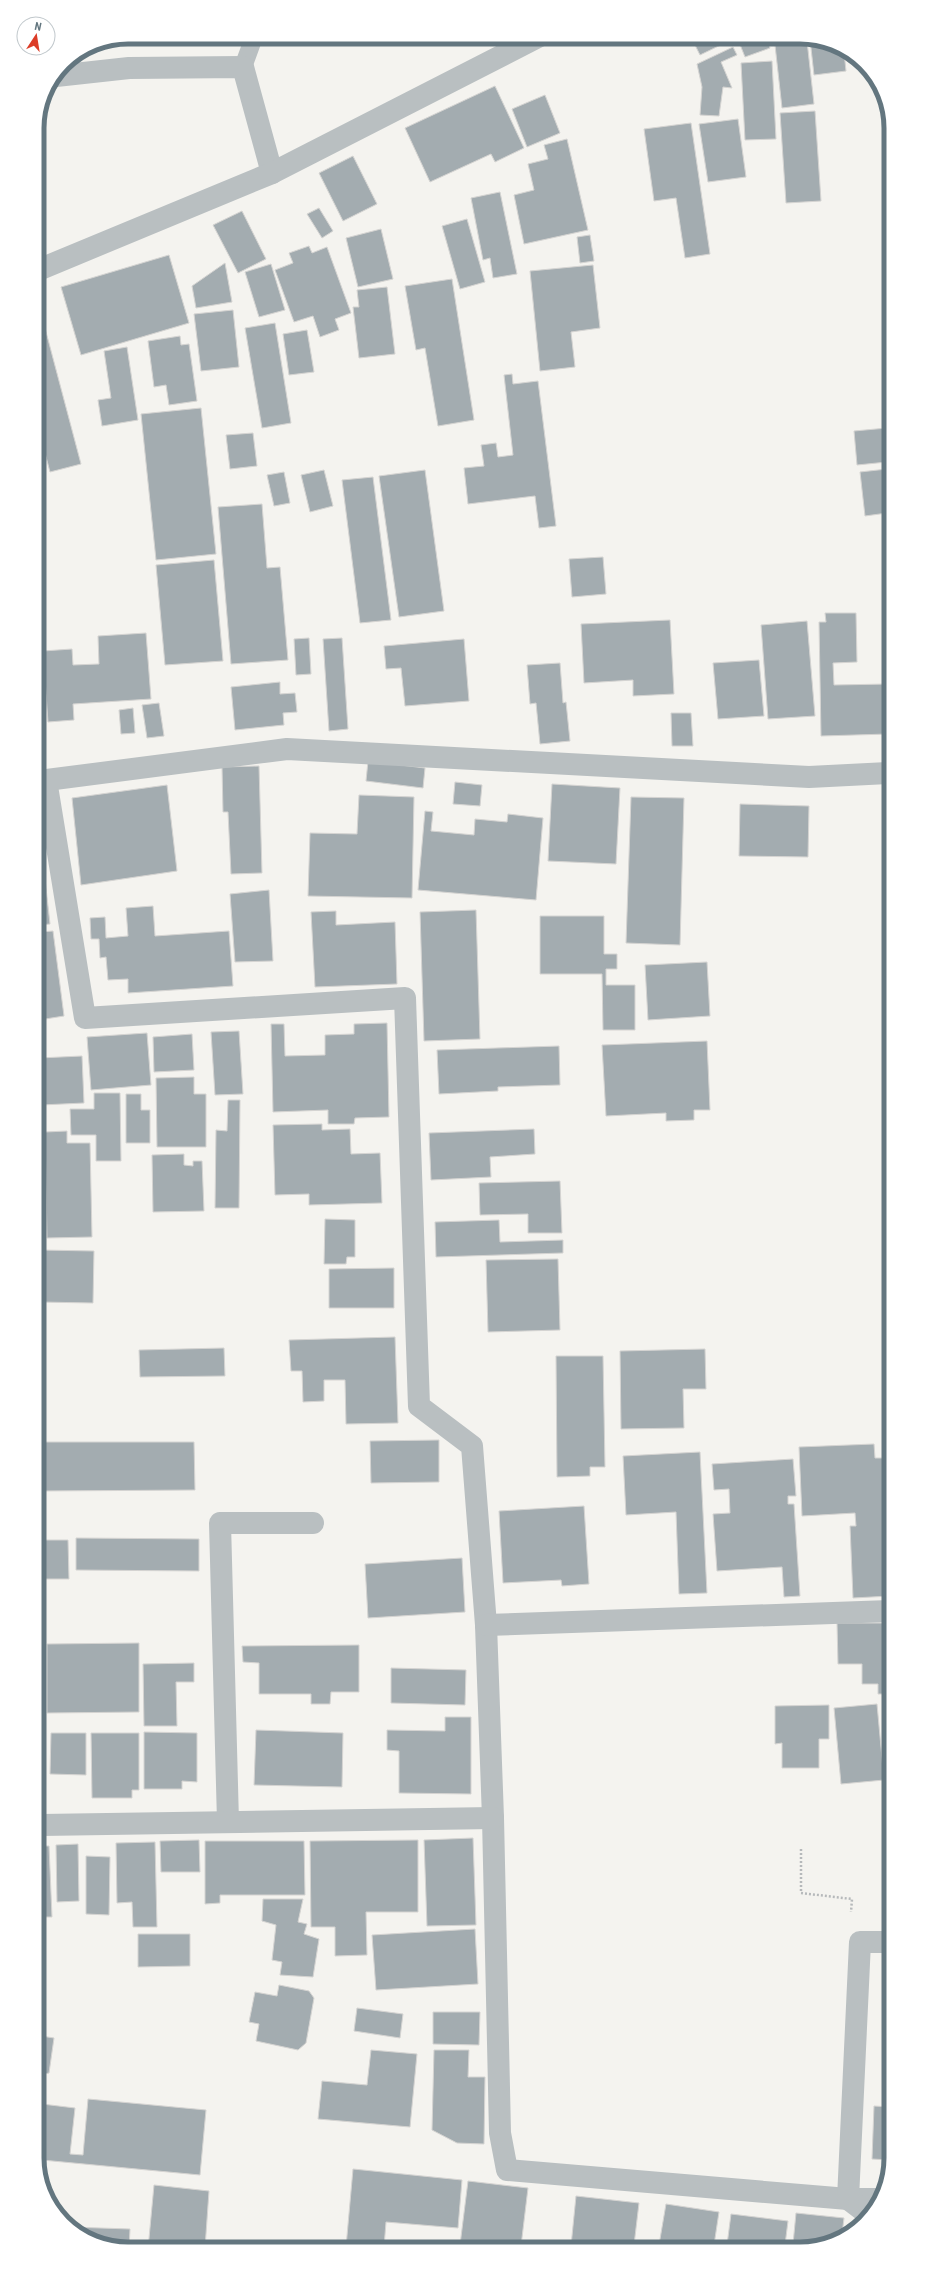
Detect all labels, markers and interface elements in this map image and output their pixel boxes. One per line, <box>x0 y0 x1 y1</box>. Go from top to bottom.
north arrow <box>16 16 56 56</box>
text: N <box>33 20 43 34</box>

